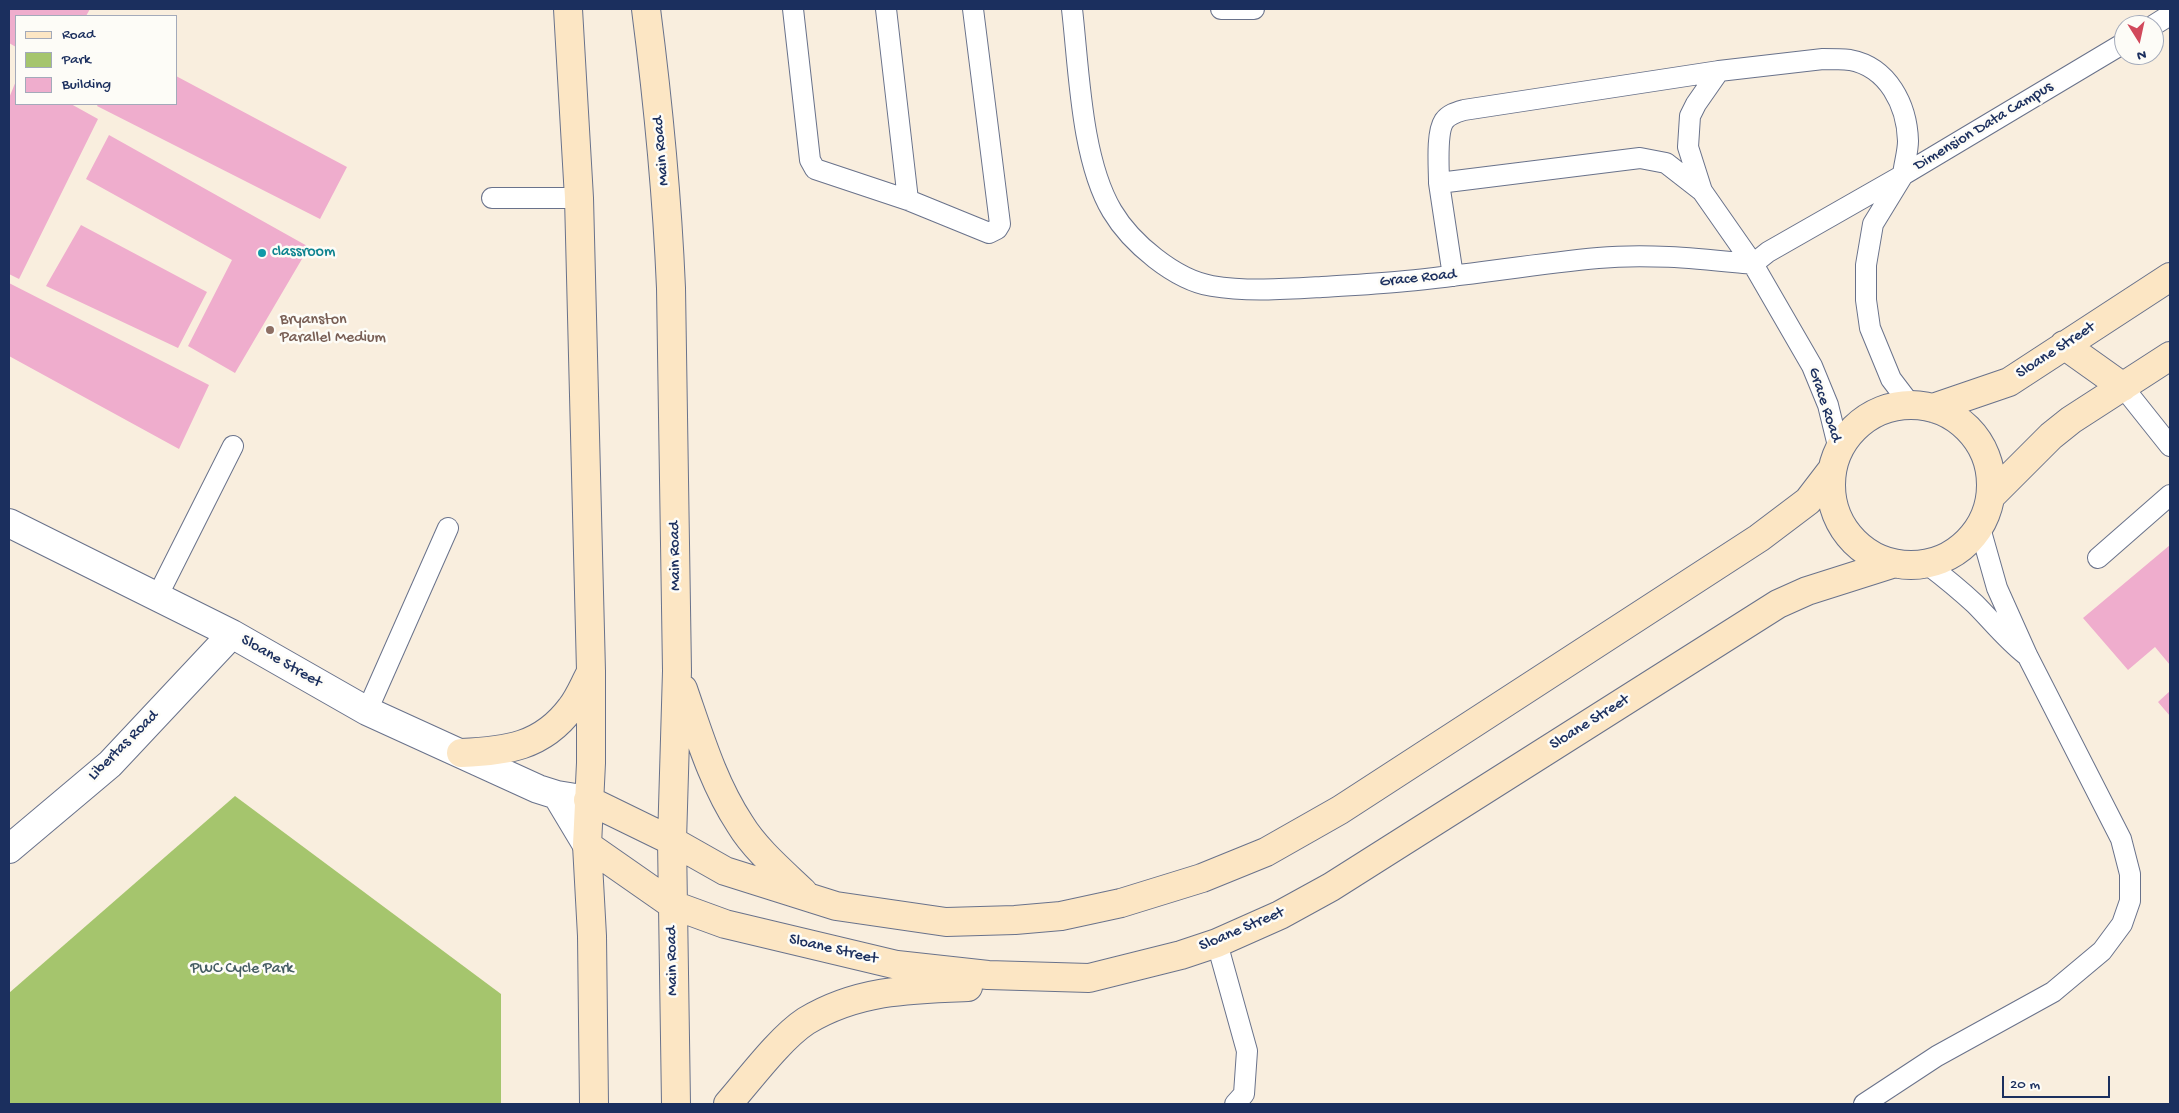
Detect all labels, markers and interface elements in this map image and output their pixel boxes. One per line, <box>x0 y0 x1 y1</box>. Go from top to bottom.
legend <box>15 15 178 105</box>
north arrow <box>2114 15 2164 65</box>
text: Road <box>62 26 95 44</box>
text: N <box>2136 45 2148 63</box>
text: Park <box>62 51 91 69</box>
text: Building <box>62 76 111 94</box>
street label: Dimension Data Campus <box>1911 78 2057 176</box>
street label: Main Road <box>649 115 675 187</box>
place label: classroom <box>272 243 335 263</box>
marker: classroom <box>256 247 268 259</box>
street label: Grace Road <box>1379 265 1457 293</box>
place label: Bryanston Parallel Medium <box>280 311 386 349</box>
street label: Sloane Street <box>2013 318 2099 384</box>
marker: Bryanston Parallel Medium <box>264 324 276 336</box>
street label: Grace Road <box>1803 365 1845 445</box>
street label: Main Road <box>666 521 686 591</box>
street label: Sloane Street <box>237 631 325 693</box>
street label: Sloane Street <box>1547 691 1633 755</box>
street label: Libertas Road <box>85 707 163 785</box>
street label: Sloane Street <box>1197 903 1287 957</box>
street label: Main Road <box>663 926 683 996</box>
street label: Sloane Street <box>787 930 879 970</box>
park label: PWC Cycle Park <box>191 960 293 980</box>
scale bar <box>2004 1066 2112 1098</box>
text: 20 m <box>2010 1076 2040 1094</box>

